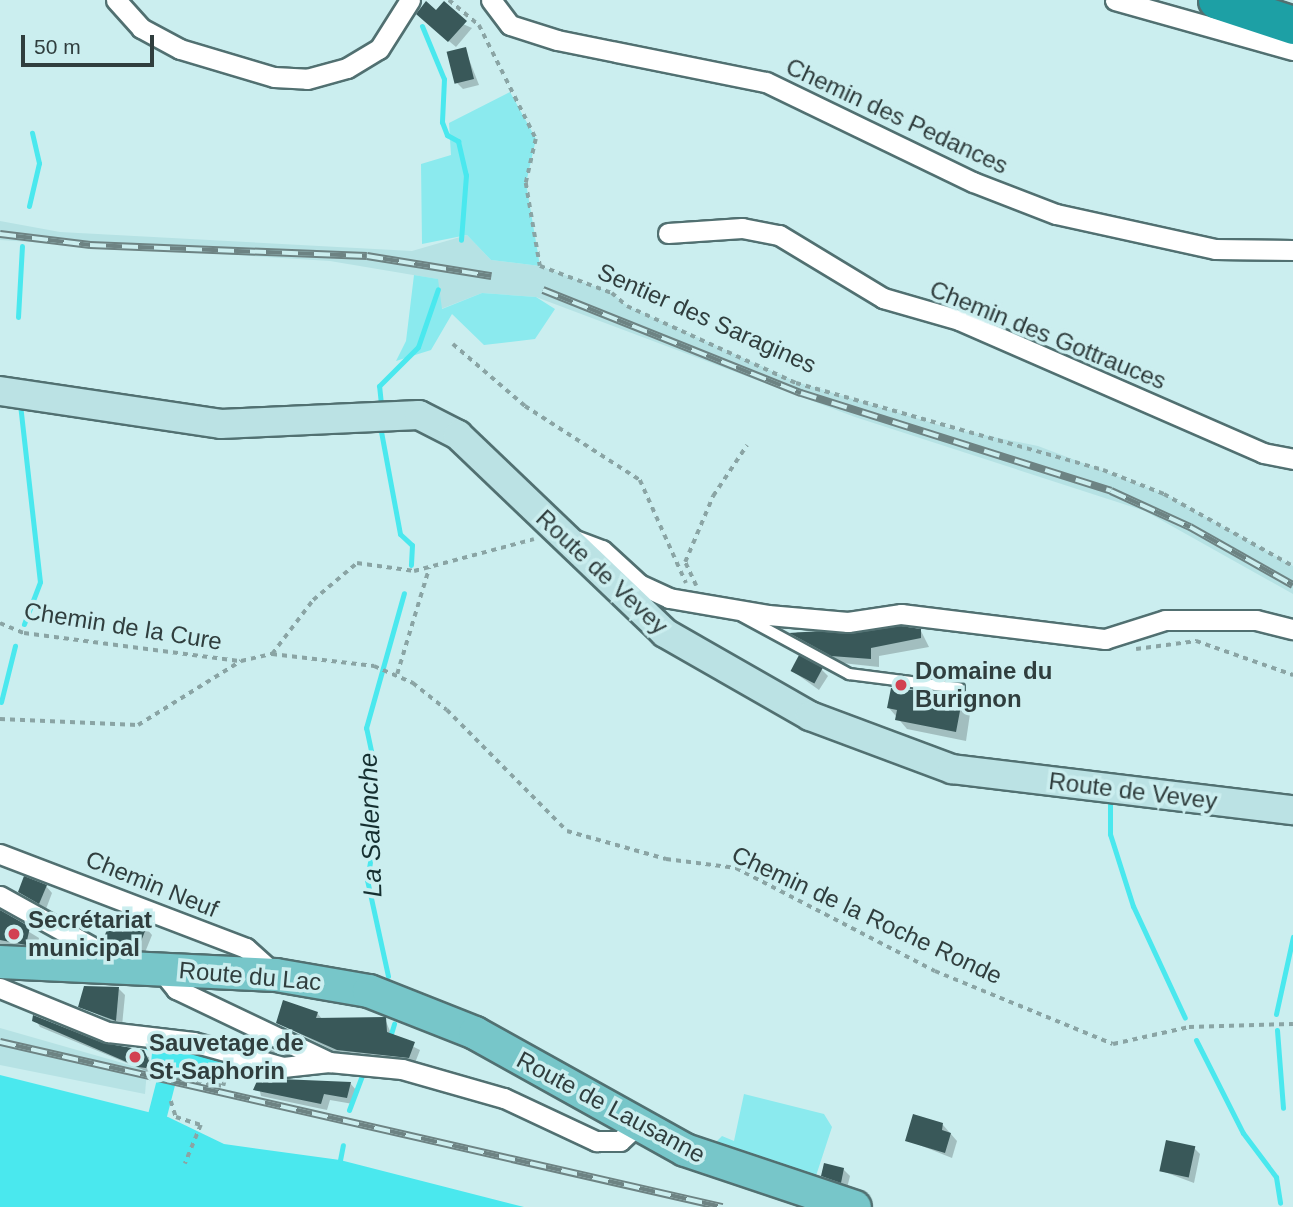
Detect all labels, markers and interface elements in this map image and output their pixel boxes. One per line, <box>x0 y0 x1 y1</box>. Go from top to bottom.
scale bar <box>24 21 158 65</box>
text: 50 m <box>34 35 81 58</box>
street label: Chemin des Pedances <box>781 52 1013 180</box>
street label: Sentier des Saragines <box>593 257 821 379</box>
street label: Chemin des Gottrauces <box>926 274 1170 396</box>
street label: Route de Vevey <box>530 504 674 640</box>
street label: Chemin de la Cure <box>22 596 224 656</box>
place label: Domaine du Burignon <box>915 657 1052 713</box>
marker: Domaine du Burignon <box>893 677 909 693</box>
water label: La Salenche <box>353 752 389 898</box>
street label: Route de Vevey <box>1047 766 1219 816</box>
street label: Chemin de la Roche Ronde <box>727 840 1007 990</box>
street label: Chemin Neuf <box>82 844 222 924</box>
place label: Secrétariat municipal <box>28 906 152 962</box>
marker: Secrétariat municipal <box>6 926 22 942</box>
street label: Route du Lac <box>178 955 322 997</box>
place label: Sauvetage de St-Saphorin <box>149 1029 304 1085</box>
street label: Route de Lausanne <box>512 1045 710 1169</box>
marker: Sauvetage de St-Saphorin <box>127 1049 143 1065</box>

